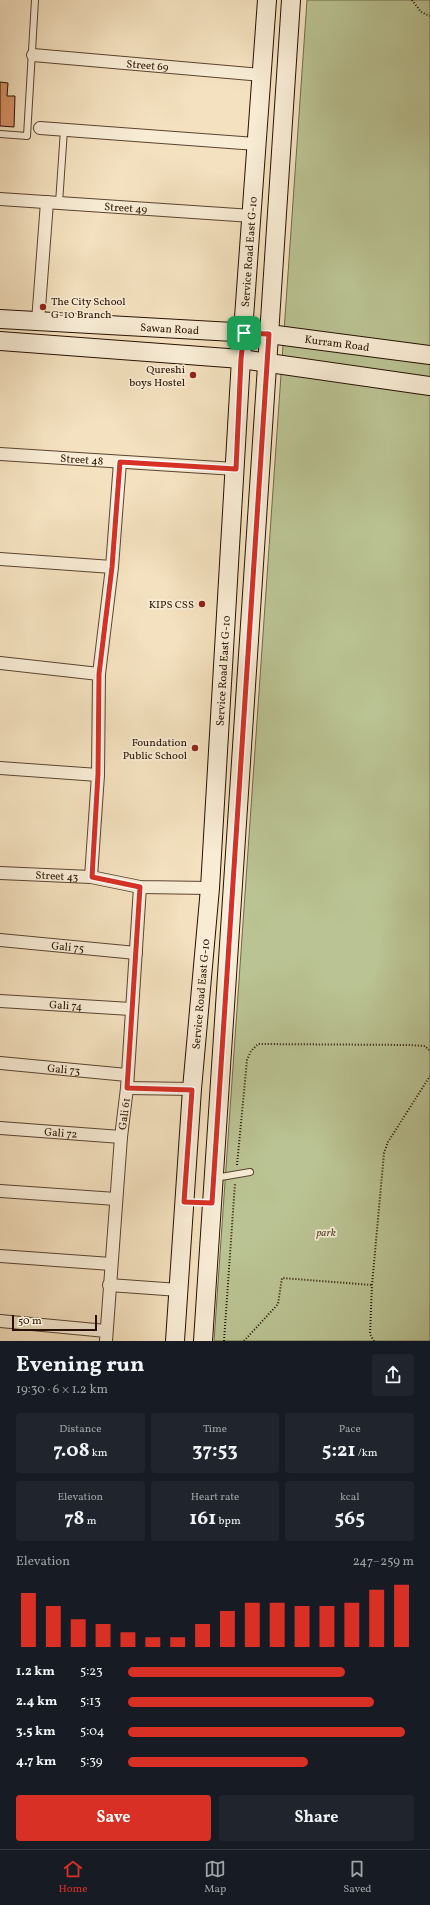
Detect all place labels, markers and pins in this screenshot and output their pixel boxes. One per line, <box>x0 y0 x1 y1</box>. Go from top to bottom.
place label: The City School G-10 Branch <box>51 295 126 323</box>
marker: The City School G-10 Branch <box>38 302 48 312</box>
pin <box>227 316 261 350</box>
place label: Qureshi boys Hostel <box>129 363 185 391</box>
marker: Qureshi boys Hostel <box>188 370 198 380</box>
place label: KIPS CSS <box>149 598 194 613</box>
marker: KIPS CSS <box>197 599 207 609</box>
place label: Foundation Public School <box>123 736 187 764</box>
marker: Foundation Public School <box>190 743 200 753</box>

